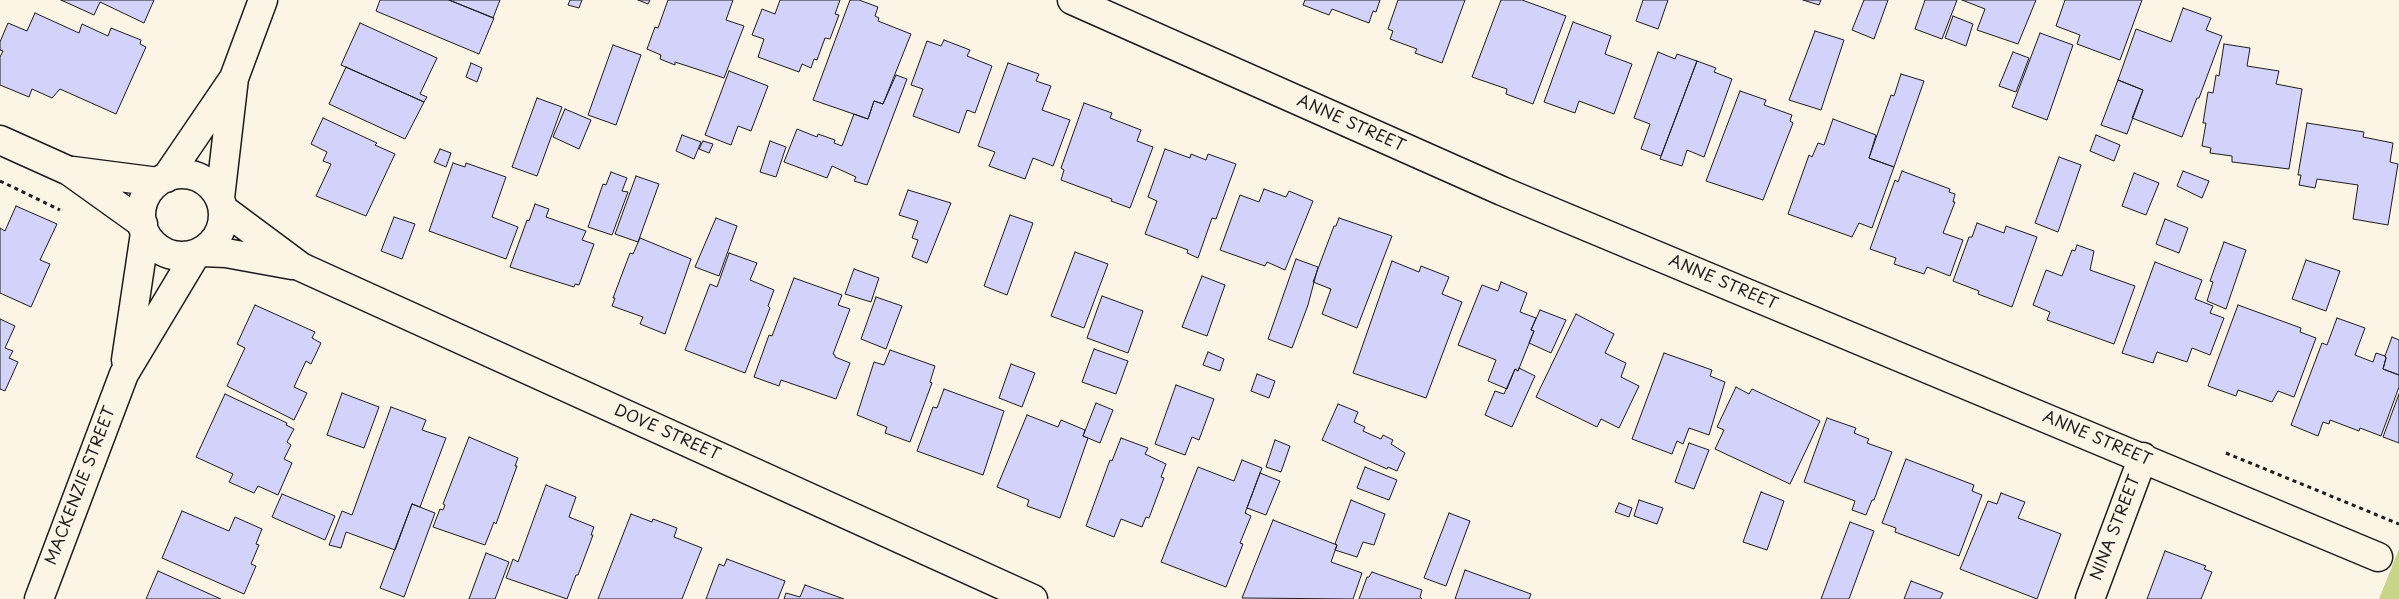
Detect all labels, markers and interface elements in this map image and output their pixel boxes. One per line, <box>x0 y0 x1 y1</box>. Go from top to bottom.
street label: ANNE STREET <box>1294 92 1408 156</box>
street label: ANNE STREET <box>1666 251 1780 315</box>
street label: DOVE STREET <box>611 401 723 465</box>
street label: MACKENZIE STREET <box>42 404 120 568</box>
street label: ANNE STREET <box>2040 407 2154 471</box>
street label: NINA STREET <box>2087 473 2145 583</box>

